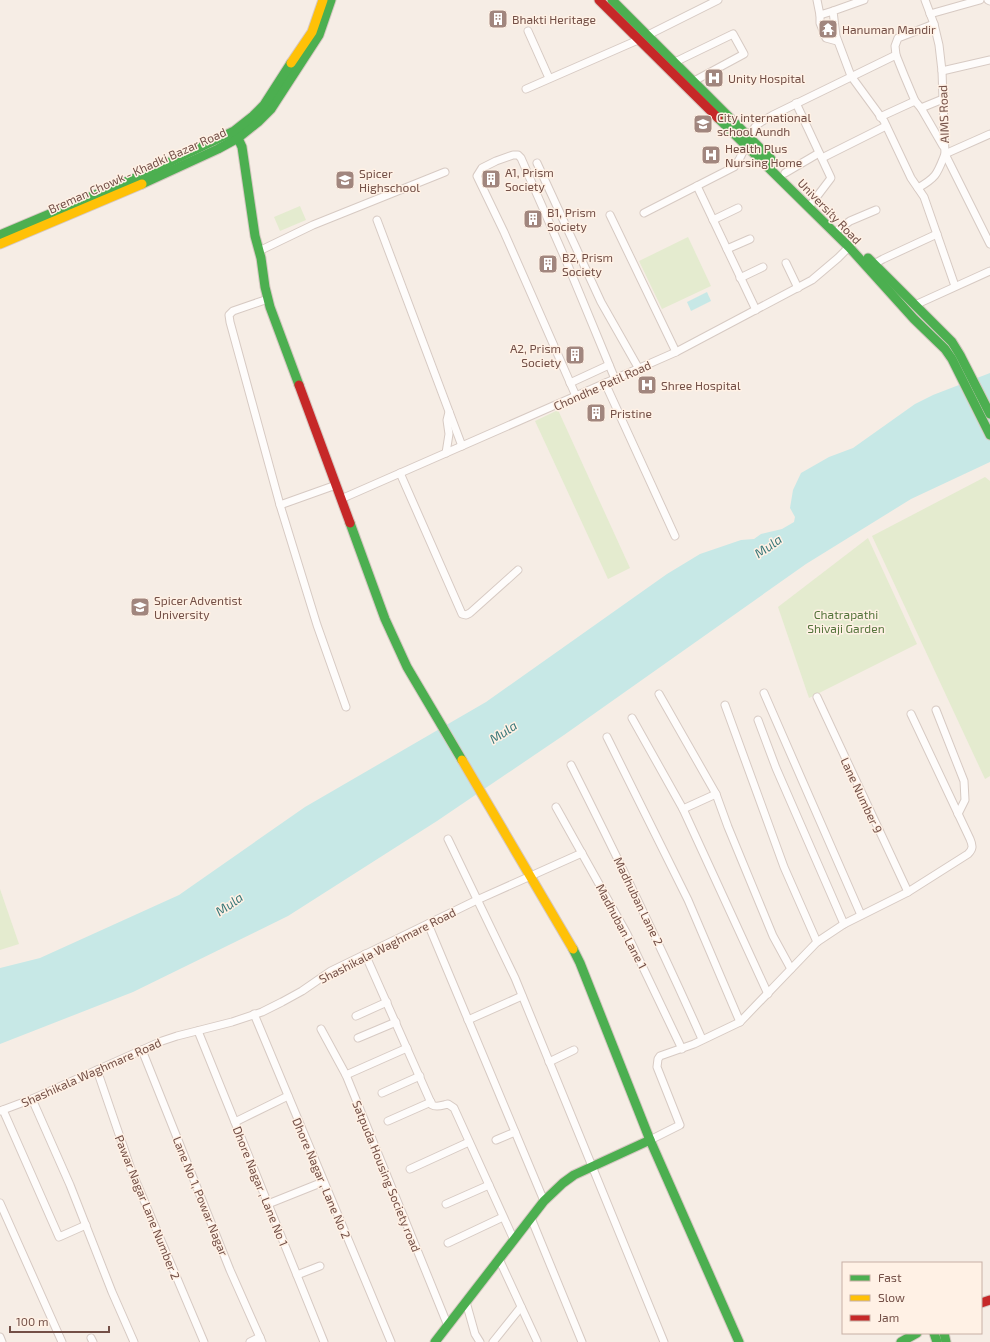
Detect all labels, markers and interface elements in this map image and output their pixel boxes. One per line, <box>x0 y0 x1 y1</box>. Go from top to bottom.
building icon: Bhakti Heritage <box>487 8 509 30</box>
place label: Bhakti Heritage <box>512 12 596 26</box>
temple icon: Hanuman Mandir <box>817 18 839 40</box>
place label: Hanuman Mandir <box>842 22 936 36</box>
hospital icon: Unity Hospital <box>703 67 725 89</box>
place label: Unity Hospital <box>728 71 805 85</box>
street label: AIMS Road <box>935 85 951 143</box>
place label: City international school Aundh <box>717 110 811 138</box>
school or university icon: City international school Aundh <box>692 113 714 135</box>
street label: Breman Chowk - Khadki Bazar Road <box>46 124 228 216</box>
place label: Health Plus Nursing Home <box>725 141 802 169</box>
hospital icon: Health Plus Nursing Home <box>700 144 722 166</box>
place label: A1, Prism Society <box>505 165 554 193</box>
place label: Spicer Highschool <box>359 166 420 194</box>
building icon: A1, Prism Society <box>480 168 502 190</box>
school or university icon: Spicer Highschool <box>334 169 356 191</box>
street label: University Road <box>795 175 865 247</box>
place label: B1, Prism Society <box>547 205 596 233</box>
building icon: B1, Prism Society <box>522 208 544 230</box>
place label: B2, Prism Society <box>562 250 613 278</box>
building icon: B2, Prism Society <box>537 253 559 275</box>
place label: A2, Prism Society <box>510 341 562 369</box>
building icon: A2, Prism Society <box>564 344 586 366</box>
street label: Chondhe Patil Road <box>551 357 653 413</box>
hospital icon: Shree Hospital <box>636 374 658 396</box>
place label: Shree Hospital <box>661 378 741 392</box>
building icon: Pristine <box>585 402 607 424</box>
place label: Pristine <box>610 406 652 420</box>
water label: Mula <box>751 531 785 561</box>
place label: Spicer Adventist University <box>154 593 243 621</box>
school or university icon: Spicer Adventist University <box>129 596 151 618</box>
park label: Chatrapathi Shivaji Garden <box>807 607 885 636</box>
water label: Mula <box>486 717 520 747</box>
street label: Lane Number 9 <box>838 755 886 835</box>
street label: Madhuban Lane 2 <box>612 855 667 948</box>
street label: Madhuban Lane 1 <box>594 881 650 971</box>
water label: Mula <box>212 889 246 919</box>
street label: Shashikala Waghmare Road <box>316 904 458 986</box>
street label: Shashikala Waghmare Road <box>19 1035 163 1109</box>
street label: Satpuda Housing Society road <box>350 1098 424 1254</box>
street label: Dhore Nagar , Lane No 2 <box>290 1115 354 1241</box>
street label: Dhore Nagar , Lane No 1 <box>231 1124 291 1248</box>
street label: Pawar Nagar Lane Number 2 <box>113 1133 184 1282</box>
street label: Lane No 1, Powar Nagar <box>171 1134 231 1258</box>
legend <box>842 1262 982 1334</box>
text: Fast <box>878 1270 902 1284</box>
text: Slow <box>878 1290 905 1304</box>
scale bar <box>10 1308 109 1334</box>
text: Jam <box>878 1310 899 1324</box>
text: 100 m <box>16 1314 48 1328</box>

